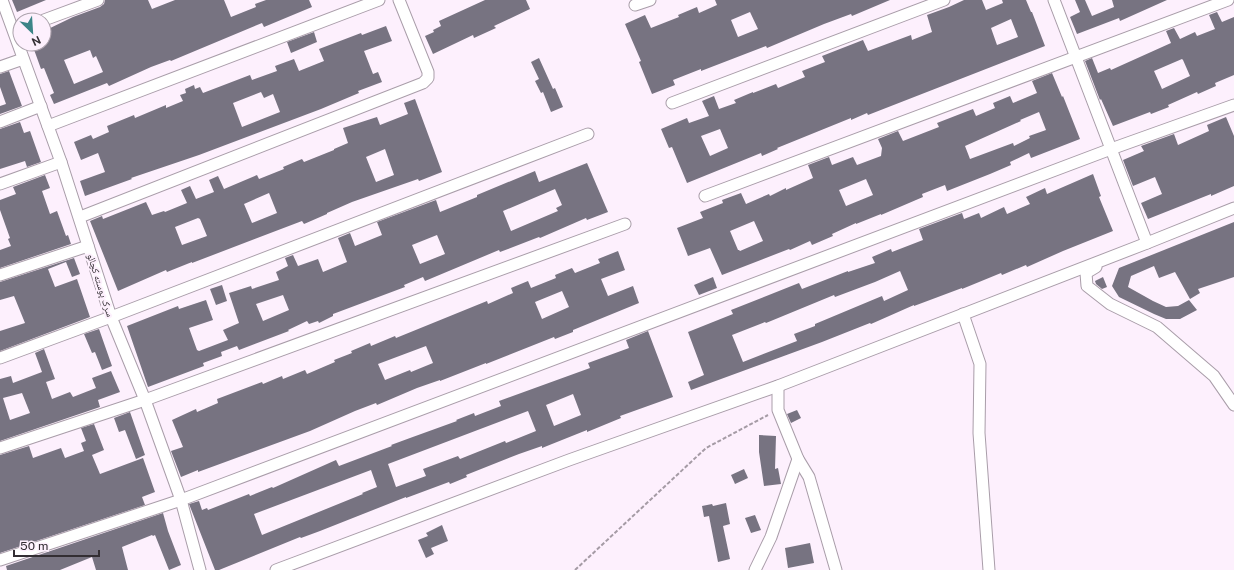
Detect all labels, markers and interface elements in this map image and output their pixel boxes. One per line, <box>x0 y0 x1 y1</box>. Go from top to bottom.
north arrow <box>12 12 52 52</box>
text: N <box>30 34 43 48</box>
street label: سرک پوسته کچالو <box>84 252 117 319</box>
scale bar <box>14 532 99 558</box>
text: 50 m <box>20 539 48 553</box>

